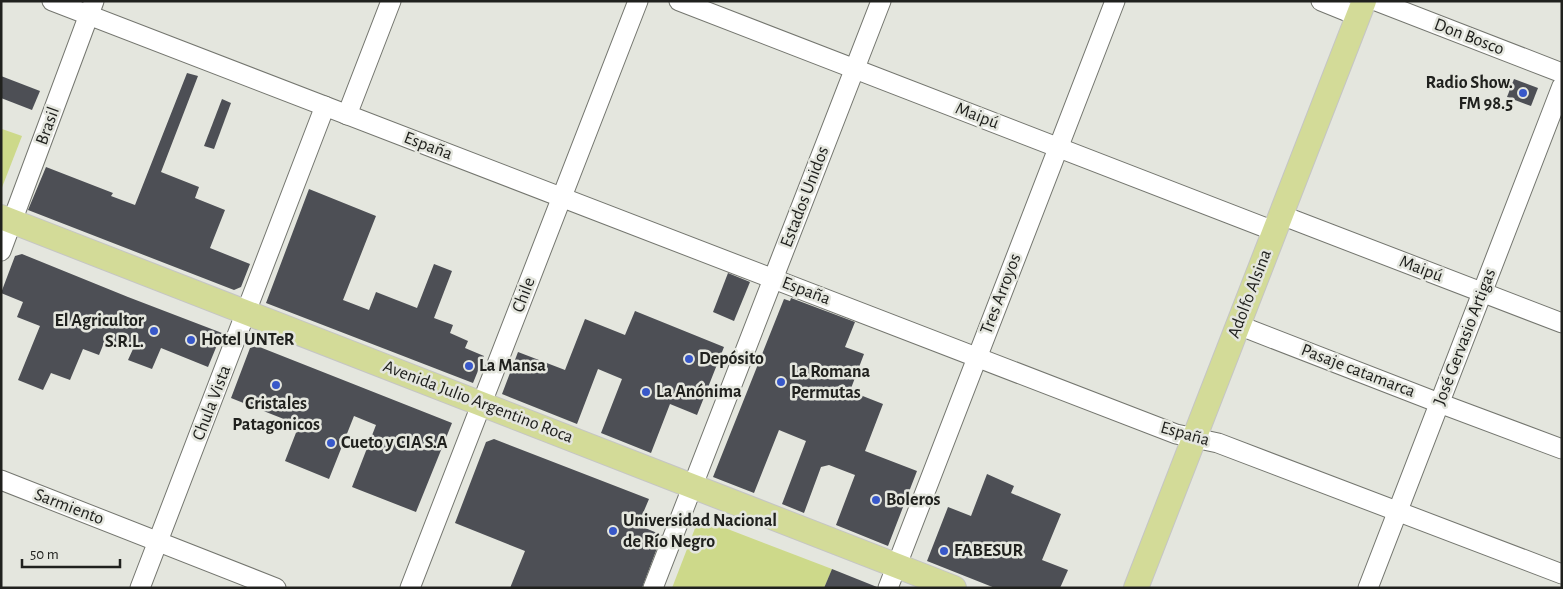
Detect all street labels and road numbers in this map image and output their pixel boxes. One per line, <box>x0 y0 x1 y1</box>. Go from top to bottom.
street label: Don Bosco <box>1432 15 1507 59</box>
street label: Maipú <box>953 100 1001 132</box>
street label: Brasil <box>33 105 63 147</box>
street label: España <box>401 129 455 163</box>
street label: Estados Unidos <box>778 144 832 250</box>
street label: Adolfo Alsina <box>1225 247 1275 341</box>
street label: Tres Arroyos <box>977 251 1025 337</box>
street label: Maipú <box>1397 253 1445 285</box>
street label: José Gervasio Artigas <box>1431 266 1499 408</box>
street label: España <box>779 274 833 308</box>
street label: Chile <box>509 275 539 315</box>
street label: Pasaje catamarca <box>1298 341 1418 401</box>
street label: Avenida Julio Argentino Roca <box>380 357 576 447</box>
street label: Chula Vista <box>189 363 235 443</box>
street label: España <box>1158 418 1212 450</box>
street label: Sarmiento <box>32 486 106 528</box>

